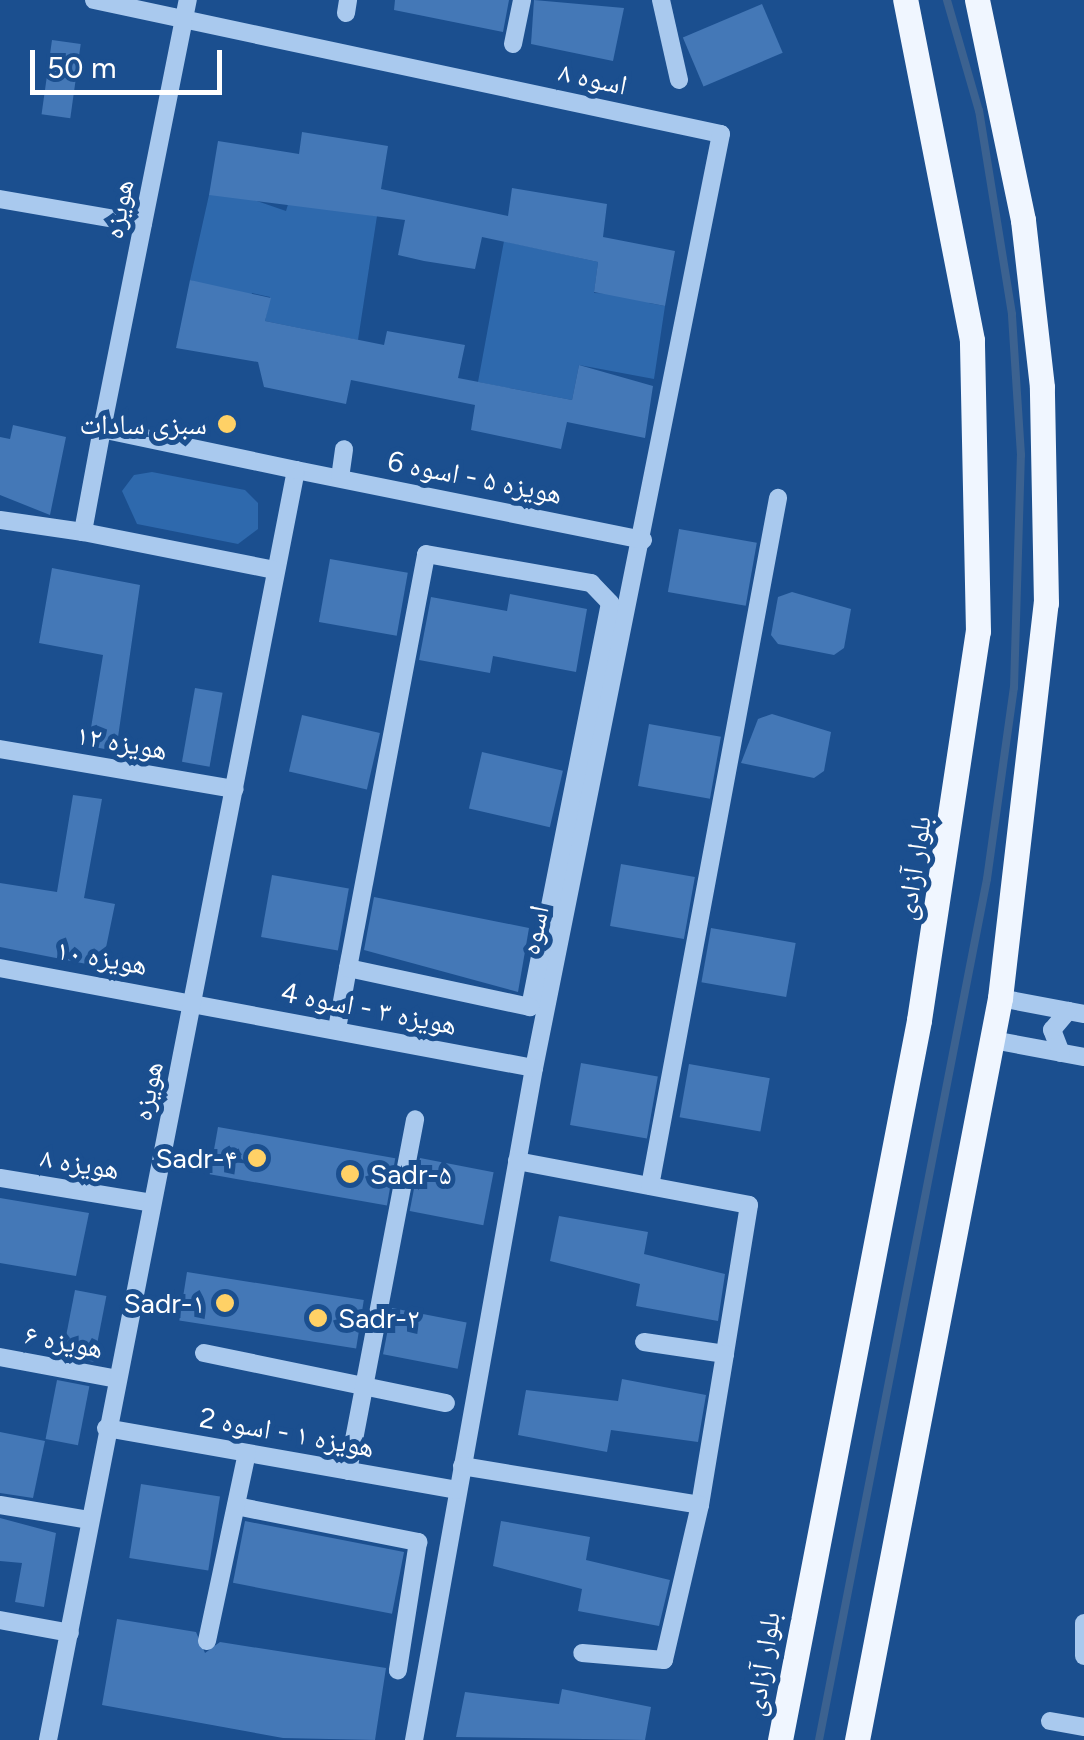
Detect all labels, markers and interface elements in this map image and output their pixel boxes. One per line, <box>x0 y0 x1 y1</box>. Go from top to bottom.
scale bar <box>35 30 228 92</box>
text: 50 m <box>47 49 116 86</box>
street label: اسوه ۸ <box>556 54 630 102</box>
street label: هویزه <box>96 177 140 241</box>
place label: سبزی سادات <box>79 407 207 441</box>
marker: سبزی سادات <box>216 413 238 435</box>
street label: هویزه ۵ - اسوه 6 <box>385 444 565 510</box>
street label: هویزه ۱۲ <box>74 717 170 767</box>
street label: بلوار آزادی <box>888 813 938 923</box>
street label: اسوه <box>512 902 556 958</box>
street label: هویزه ۱۰ <box>54 932 150 982</box>
street label: هویزه ۳ - اسوه 4 <box>278 974 460 1042</box>
street label: هویزه <box>124 1058 170 1124</box>
street label: هویزه ۸ <box>38 1140 122 1186</box>
place label: Sadr-۴ <box>155 1141 237 1175</box>
marker: Sadr-۴ <box>246 1147 268 1169</box>
place label: Sadr-۵ <box>370 1157 452 1191</box>
marker: Sadr-۵ <box>339 1163 361 1185</box>
place label: Sadr-۱ <box>123 1286 205 1320</box>
marker: Sadr-۱ <box>214 1292 236 1314</box>
place label: Sadr-۲ <box>338 1301 420 1335</box>
marker: Sadr-۲ <box>307 1307 329 1329</box>
street label: هویزه ۶ <box>22 1317 106 1365</box>
street label: هویزه ۱ - اسوه 2 <box>197 1400 377 1464</box>
street label: بلوار آزادی <box>737 1609 787 1719</box>

